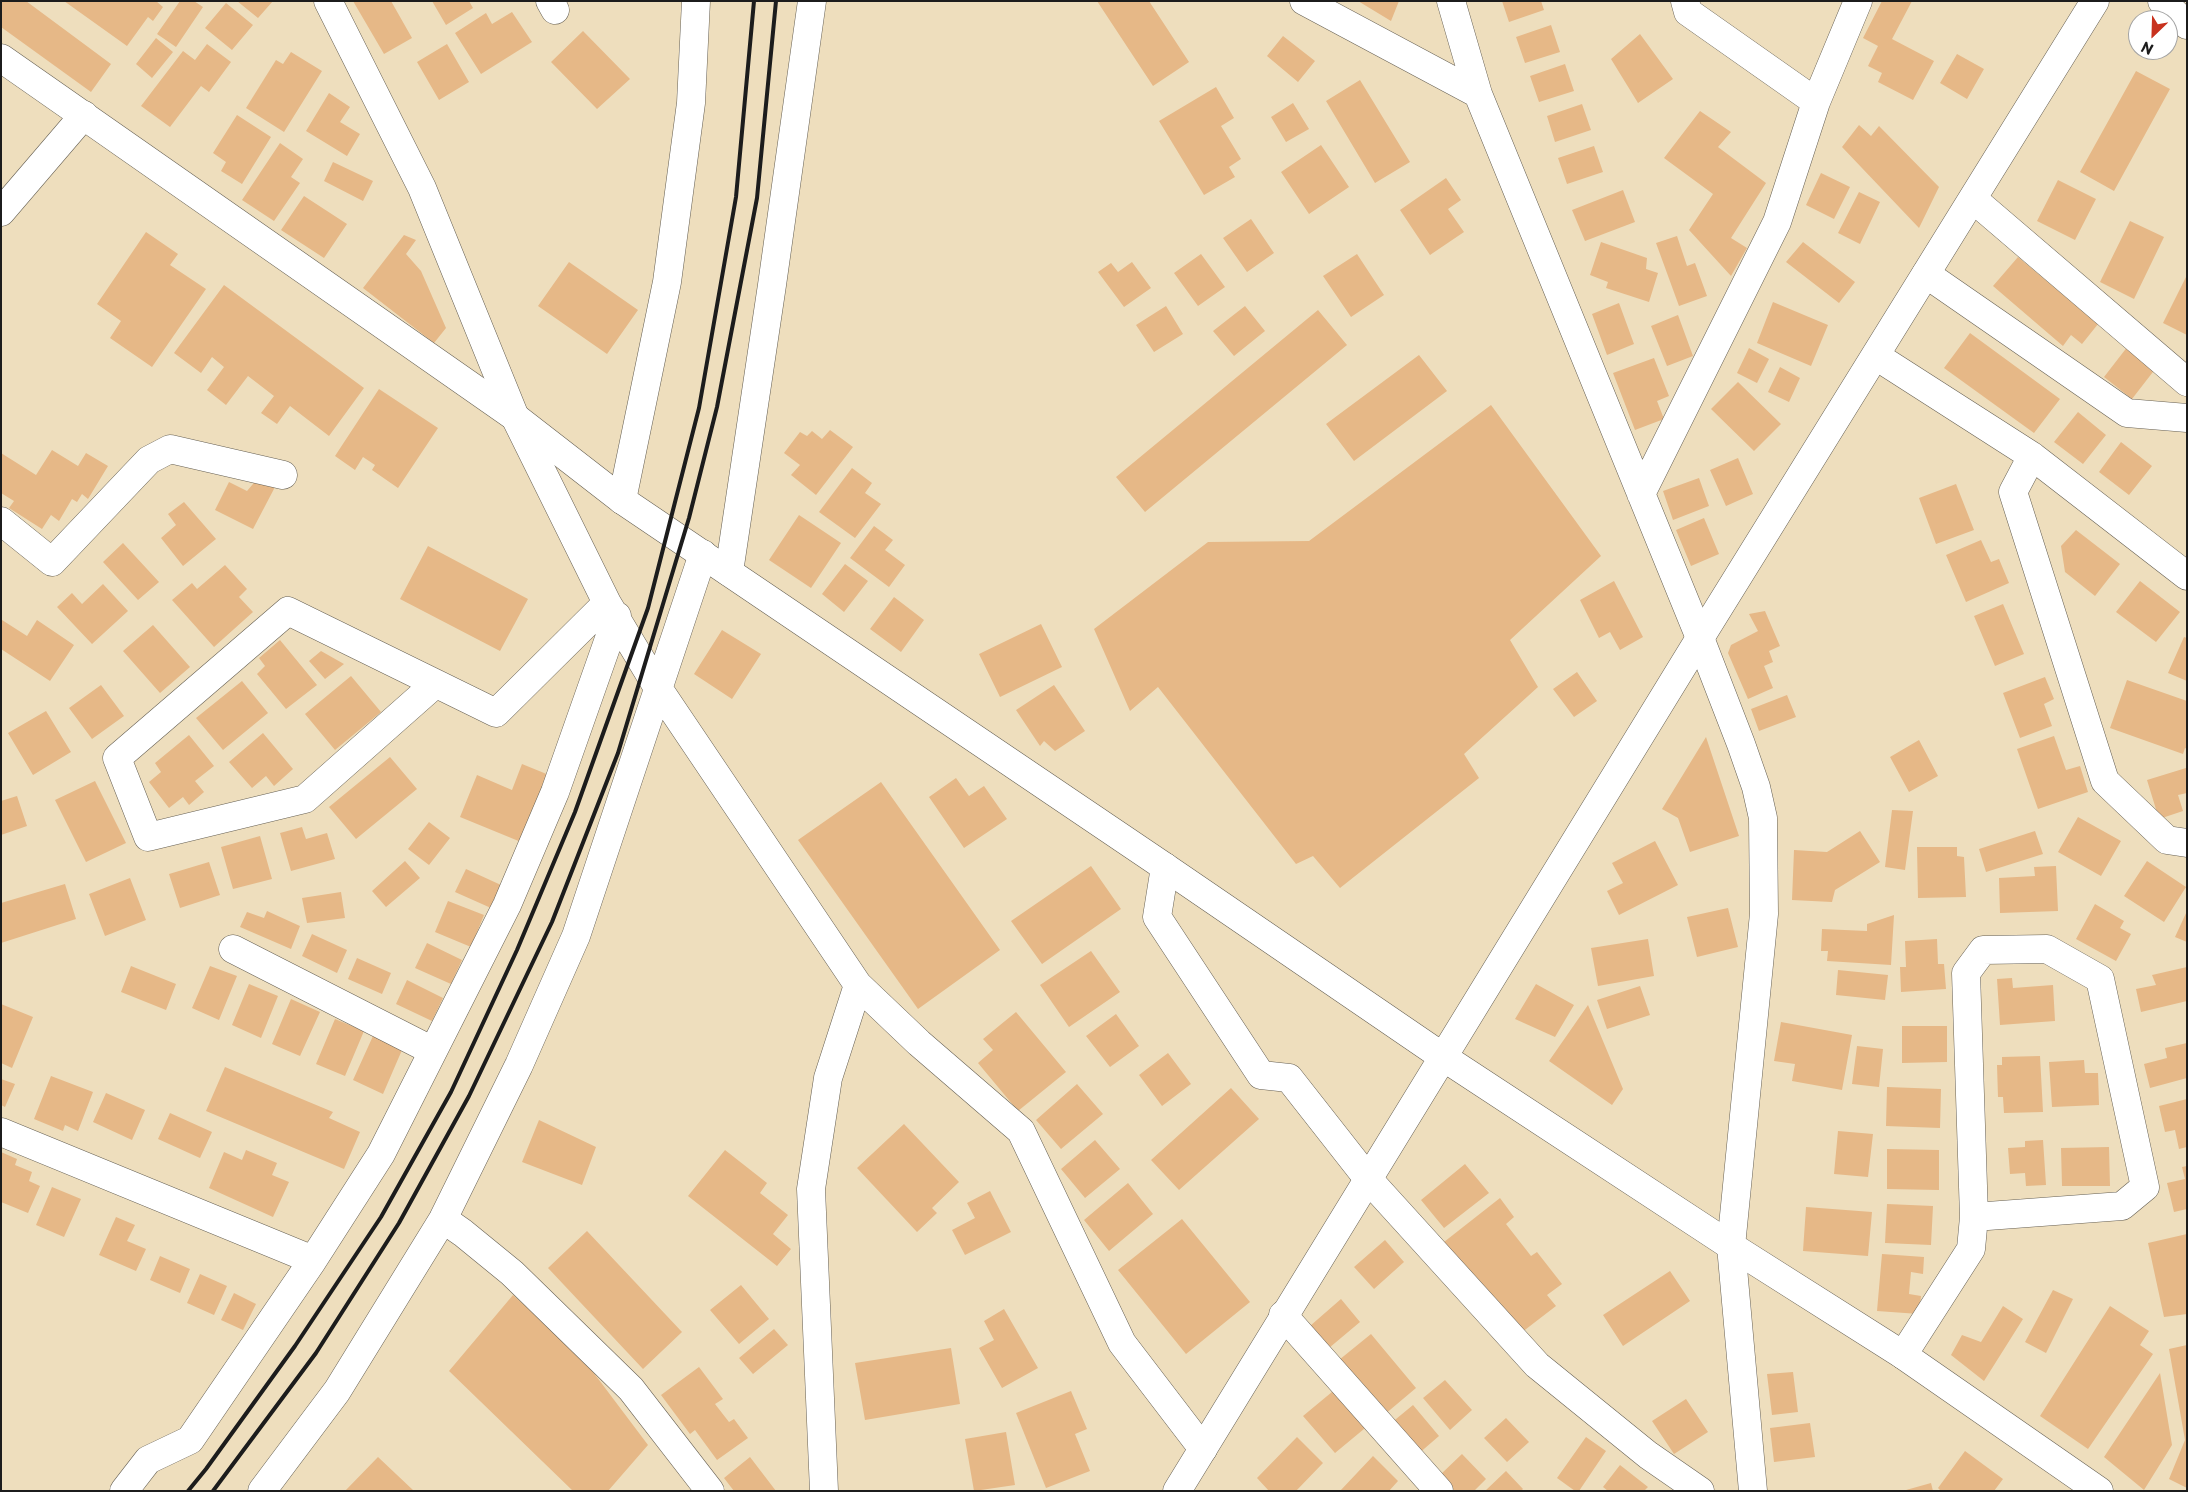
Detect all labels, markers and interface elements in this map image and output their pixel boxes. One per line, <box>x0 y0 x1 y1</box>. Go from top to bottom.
north arrow <box>2128 10 2178 60</box>
text: N <box>2138 36 2156 60</box>

